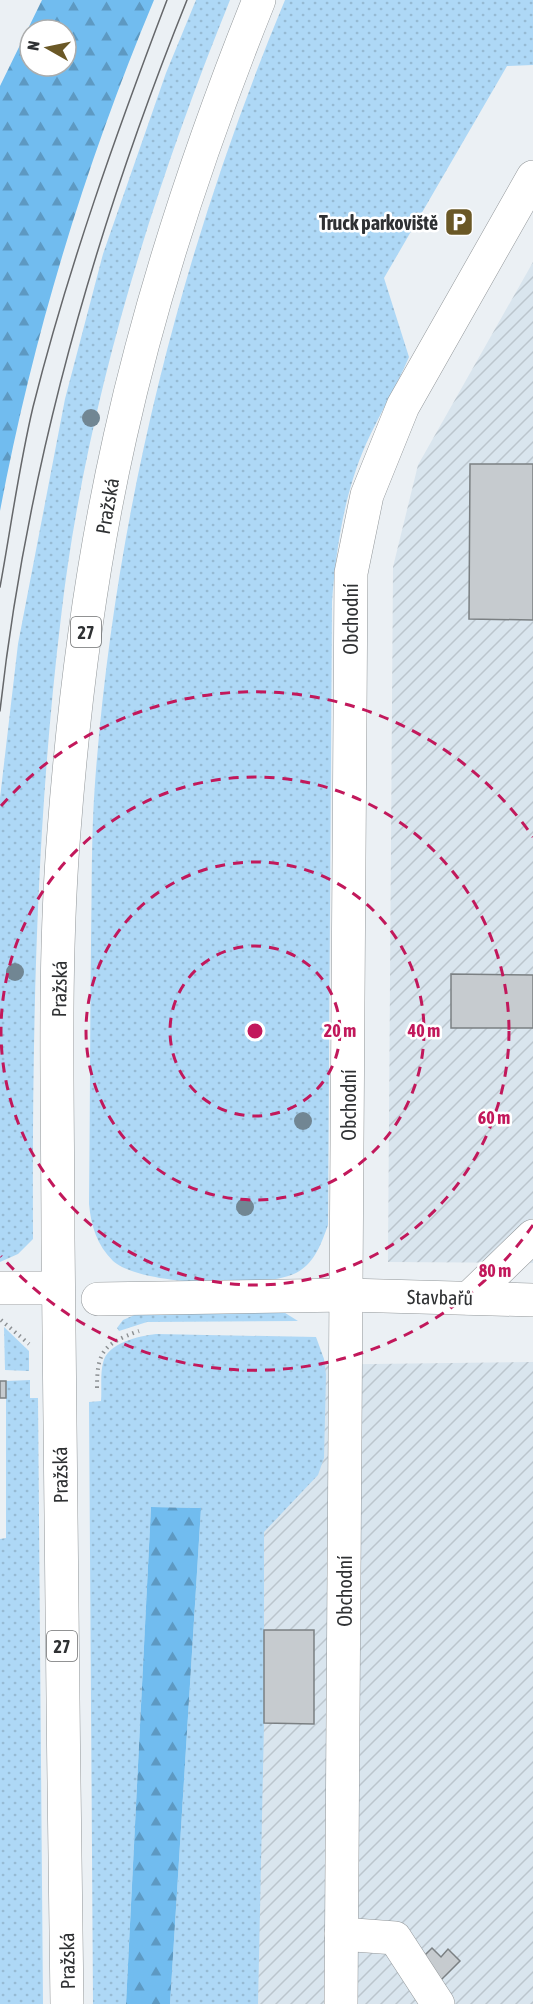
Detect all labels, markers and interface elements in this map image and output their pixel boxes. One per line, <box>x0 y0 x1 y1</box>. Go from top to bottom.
north arrow <box>18 18 78 78</box>
text: N <box>24 40 43 52</box>
parking icon: Truck parkoviště <box>443 206 475 238</box>
place label: Truck parkoviště <box>319 211 438 234</box>
street label: Pražská <box>91 476 123 536</box>
street label: Obchodní <box>339 583 362 655</box>
road number: 27 <box>71 617 101 647</box>
street label: Pražská <box>47 960 71 1018</box>
text: 20 m <box>324 1020 356 1041</box>
text: 40 m <box>407 1020 440 1041</box>
centre of rings <box>245 1021 265 1041</box>
street label: Obchodní <box>337 1069 360 1141</box>
text: 60 m <box>478 1107 510 1128</box>
text: 80 m <box>479 1260 511 1281</box>
street label: Stavbařů <box>407 1285 473 1309</box>
street label: Pražská <box>48 1446 72 1504</box>
street label: Obchodní <box>333 1555 356 1627</box>
road number: 27 <box>47 1631 77 1661</box>
street label: Pražská <box>55 1932 79 1990</box>

